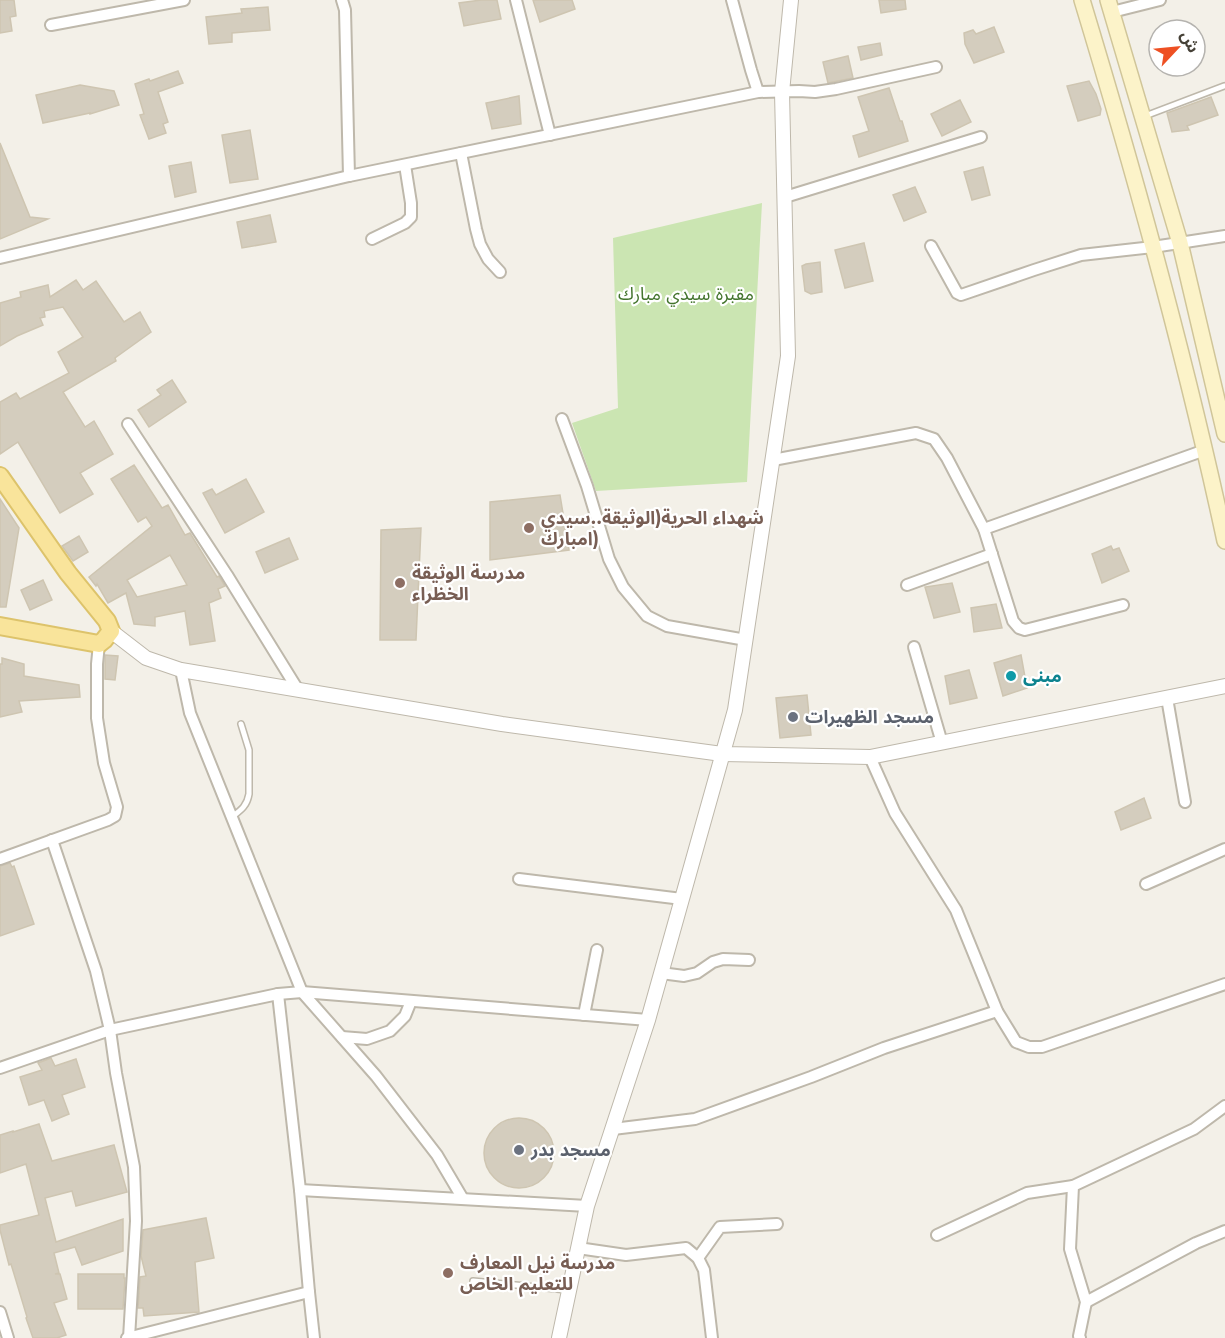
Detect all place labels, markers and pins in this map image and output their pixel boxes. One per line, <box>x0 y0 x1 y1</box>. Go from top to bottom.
place label: شهداء الحرية(الوثيقة..سيدي امبارك) <box>541 505 764 552</box>
marker: شهداء الحرية(الوثيقة..سيدي امبارك) <box>522 521 536 535</box>
place label: مدرسة الوثيقة الخظراء <box>412 560 525 607</box>
marker: مدرسة الوثيقة الخظراء <box>393 576 407 590</box>
place label: مبنى <box>1023 663 1062 689</box>
marker: مبنى <box>1004 669 1018 683</box>
place label: مسجد الظهيرات <box>805 704 934 730</box>
marker: مسجد الظهيرات <box>786 710 800 724</box>
place label: مسجد بدر <box>530 1137 611 1163</box>
marker: مسجد بدر <box>512 1143 526 1157</box>
place label: مدرسة نيل المعارف للتعليم الخاص <box>460 1250 615 1297</box>
marker: مدرسة نيل المعارف للتعليم الخاص <box>441 1266 455 1280</box>

